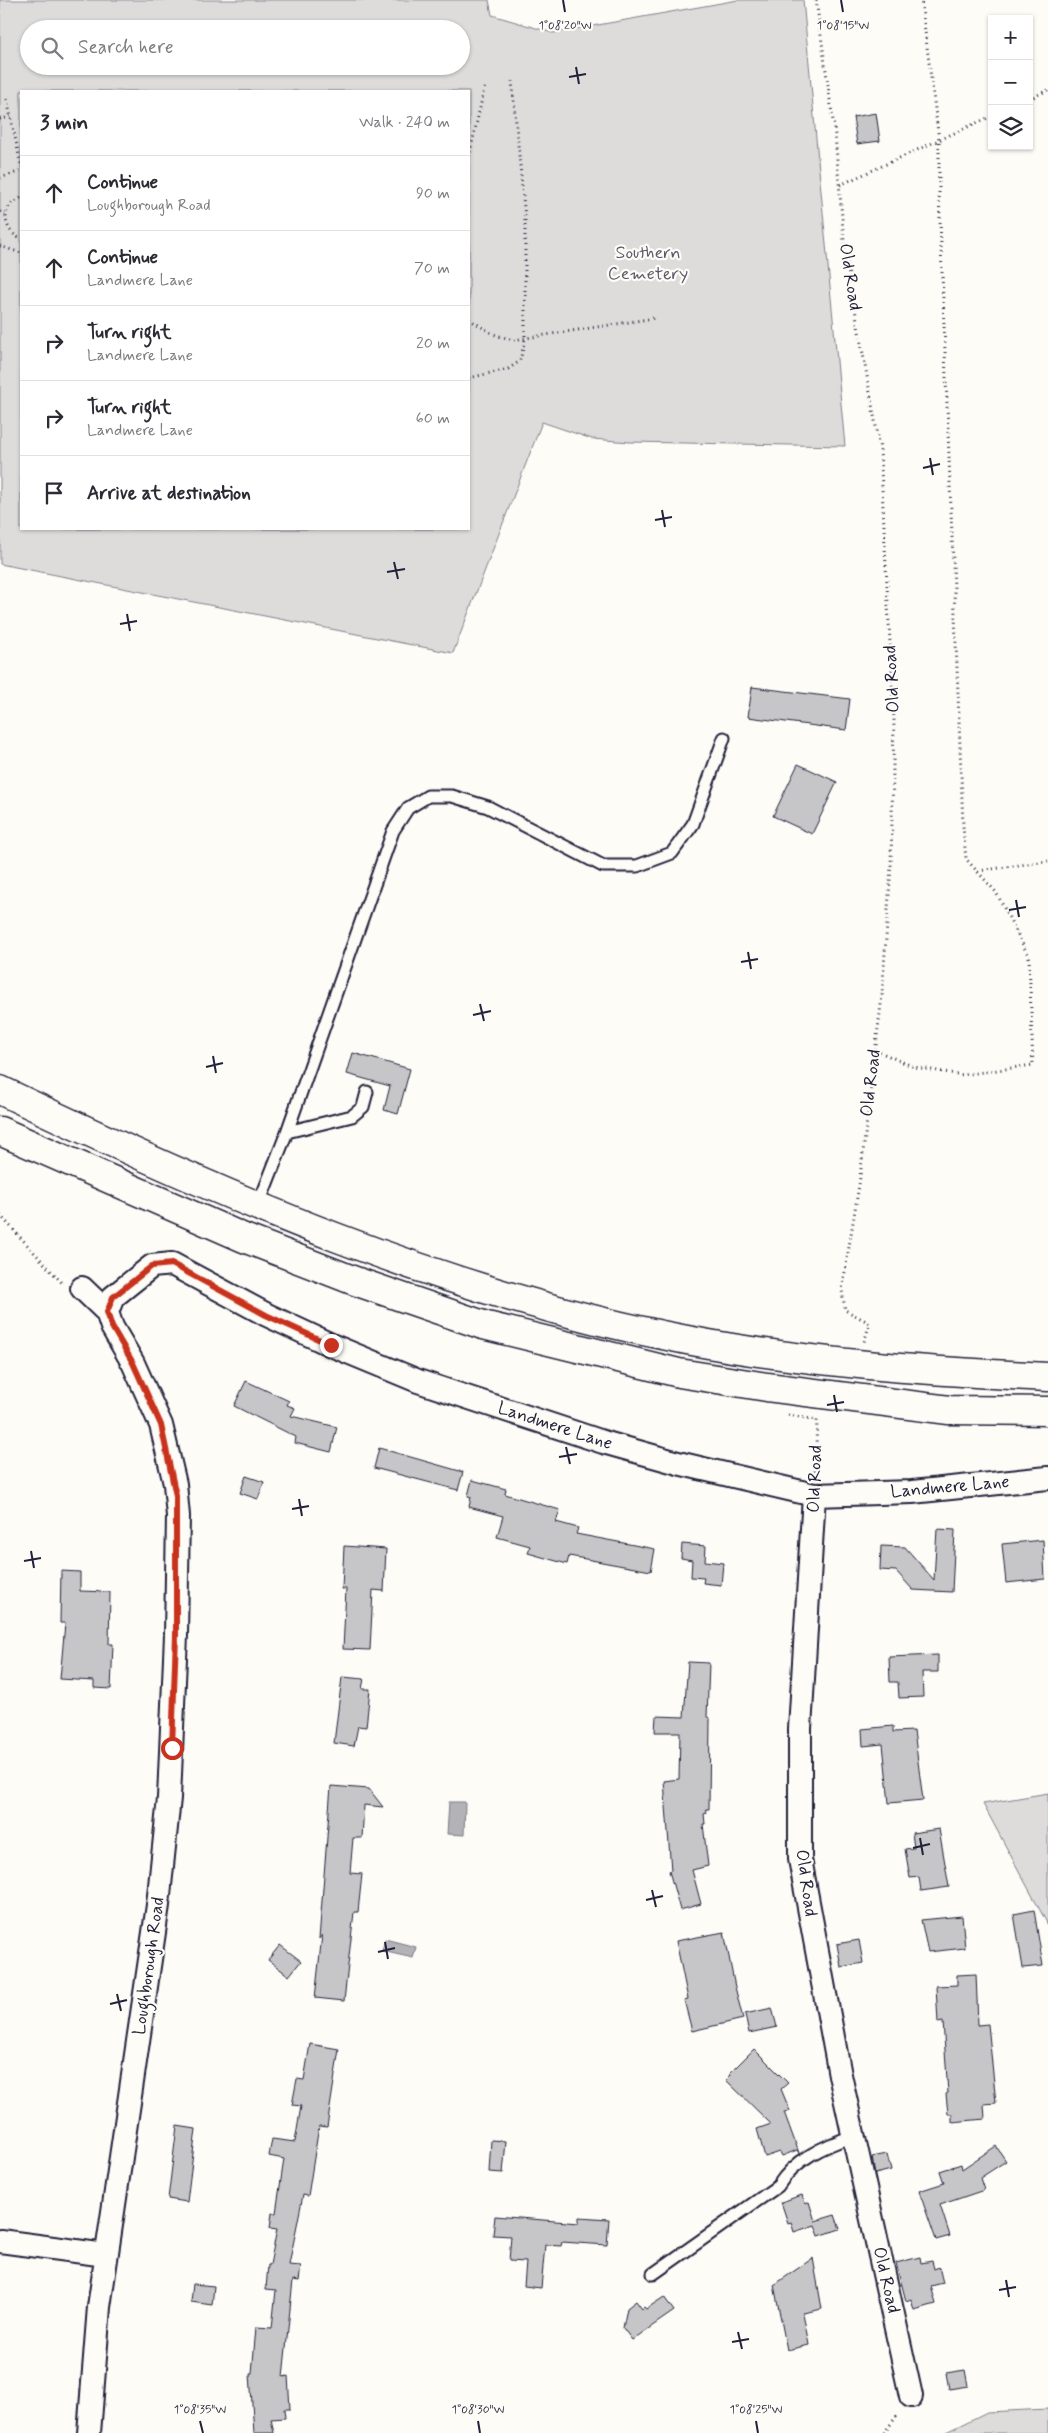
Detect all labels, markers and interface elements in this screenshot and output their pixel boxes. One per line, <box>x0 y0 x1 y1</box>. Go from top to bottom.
map controls <box>988 15 1033 150</box>
button: + <box>988 15 1033 60</box>
text: 1°08'20"W <box>538 18 592 34</box>
text: 1°08'15"W <box>817 18 869 34</box>
search box <box>20 20 470 75</box>
icon: search <box>38 34 66 62</box>
text: Search here <box>78 35 174 60</box>
button: − <box>988 60 1033 105</box>
button: layers <box>988 105 1033 150</box>
text: 3 min <box>40 109 88 137</box>
text: Walk · 240 m <box>359 112 450 133</box>
text: Continue <box>87 170 158 195</box>
icon: ahead <box>40 179 68 207</box>
text: 90 m <box>416 183 450 204</box>
text: Loughborough Road <box>87 195 211 216</box>
park label: Southern Cemetery <box>608 241 688 286</box>
street label: Old Road <box>833 242 867 312</box>
text: Continue <box>87 245 158 270</box>
icon: ahead <box>40 254 68 282</box>
text: 70 m <box>414 258 450 279</box>
text: Landmere Lane <box>87 270 193 291</box>
text: Turn right <box>87 320 171 345</box>
icon: right <box>40 329 68 357</box>
text: 20 m <box>416 333 450 354</box>
text: Landmere Lane <box>87 345 193 366</box>
text: Turn right <box>87 395 171 420</box>
icon: right <box>40 404 68 432</box>
text: 60 m <box>416 408 450 429</box>
text: Landmere Lane <box>87 420 193 441</box>
icon: arrive <box>40 479 68 507</box>
text: Arrive at destination <box>87 481 251 506</box>
street label: Old Road <box>878 645 906 713</box>
street label: Old Road <box>855 1048 887 1118</box>
route end <box>320 1334 343 1357</box>
street label: Landmere Lane <box>495 1396 615 1456</box>
street label: Old Road <box>802 1445 828 1513</box>
street label: Landmere Lane <box>890 1470 1010 1504</box>
route start <box>161 1737 184 1760</box>
street label: Old Road <box>789 1848 823 1918</box>
street label: Loughborough Road <box>127 1895 173 2037</box>
street label: Old Road <box>867 2244 905 2316</box>
text: 1°08'35"W <box>174 2402 226 2418</box>
text: 1°08'30"W <box>452 2402 505 2418</box>
text: 1°08'25"W <box>730 2402 783 2418</box>

